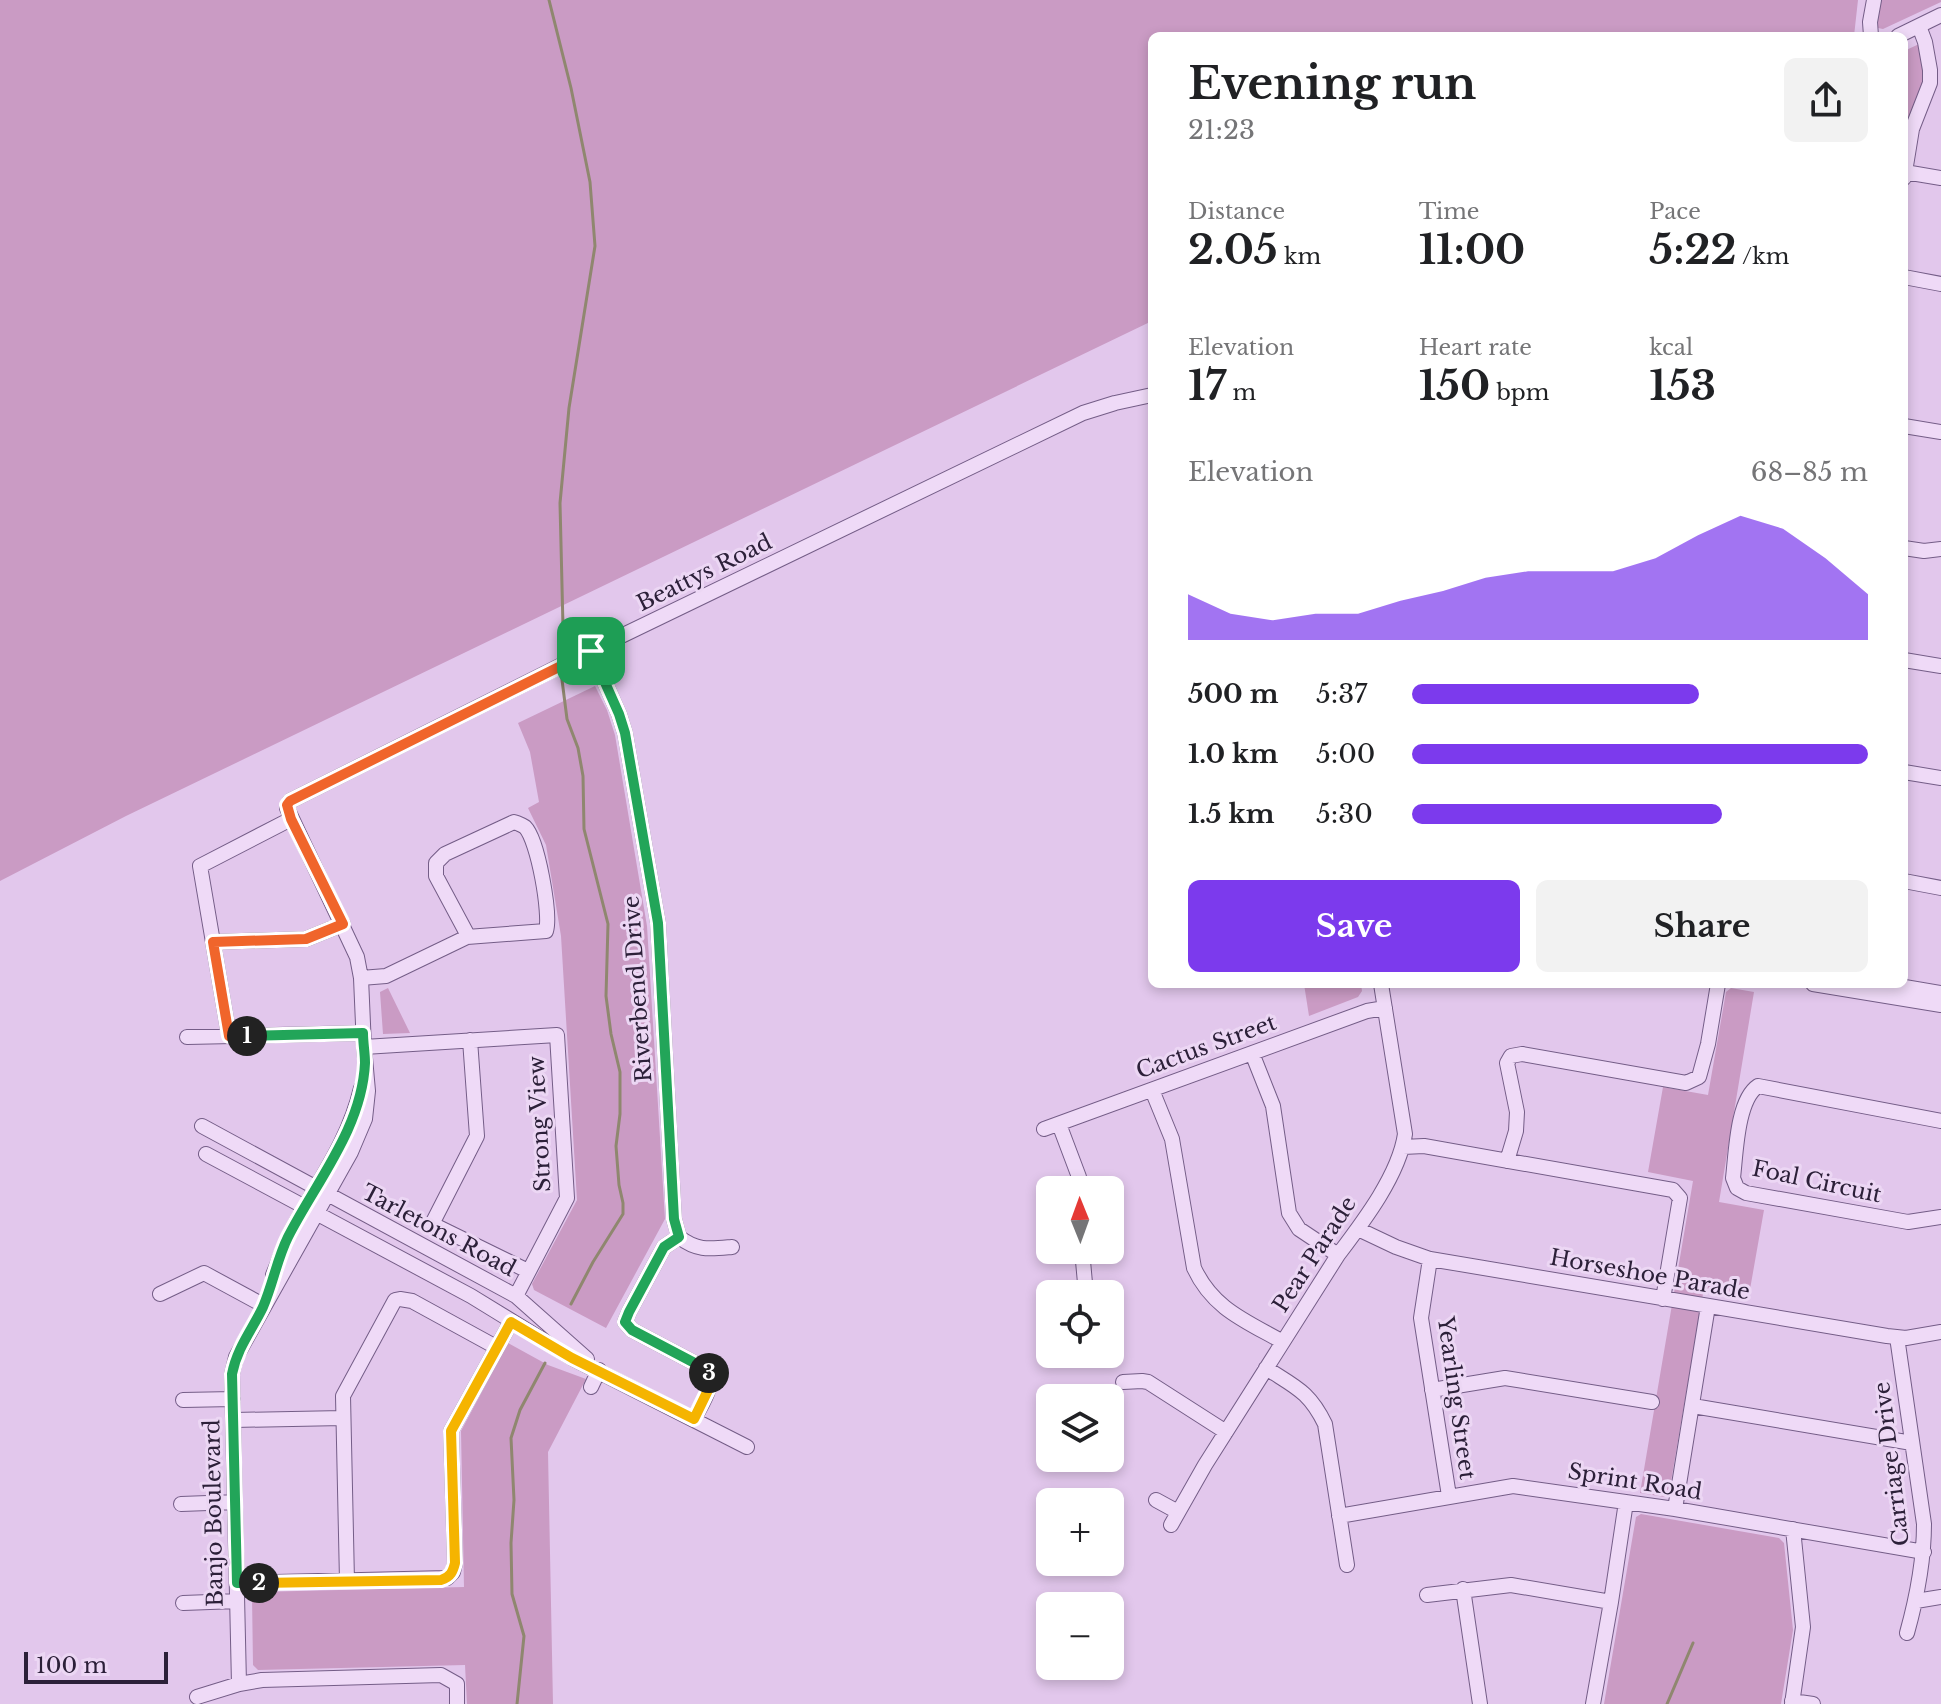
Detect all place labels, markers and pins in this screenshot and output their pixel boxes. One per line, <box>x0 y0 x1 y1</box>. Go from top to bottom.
pin <box>557 617 625 685</box>
pin: 1 <box>227 1016 267 1056</box>
pin: 3 <box>689 1353 729 1393</box>
pin: 2 <box>239 1563 279 1603</box>

